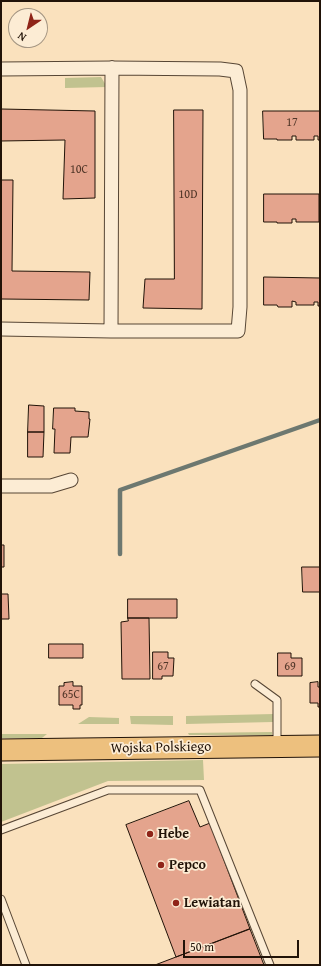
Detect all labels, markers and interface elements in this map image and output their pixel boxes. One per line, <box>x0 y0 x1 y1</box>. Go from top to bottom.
north arrow <box>8 8 48 48</box>
text: N <box>14 28 29 46</box>
house number: 17 <box>286 116 298 130</box>
house number: 10C <box>70 163 88 177</box>
house number: 10D <box>179 188 197 202</box>
house number: 67 <box>157 660 169 674</box>
house number: 69 <box>284 660 296 674</box>
house number: 65C <box>62 688 80 702</box>
street label: Wojska Polskiego <box>111 739 211 757</box>
place label: Hebe <box>158 826 189 842</box>
marker: Hebe <box>145 829 155 839</box>
place label: Pepco <box>169 857 206 873</box>
marker: Pepco <box>156 860 166 870</box>
place label: Lewiatan <box>184 895 241 911</box>
marker: Lewiatan <box>171 898 181 908</box>
scale bar <box>185 932 301 958</box>
text: 50 m <box>190 938 214 955</box>

